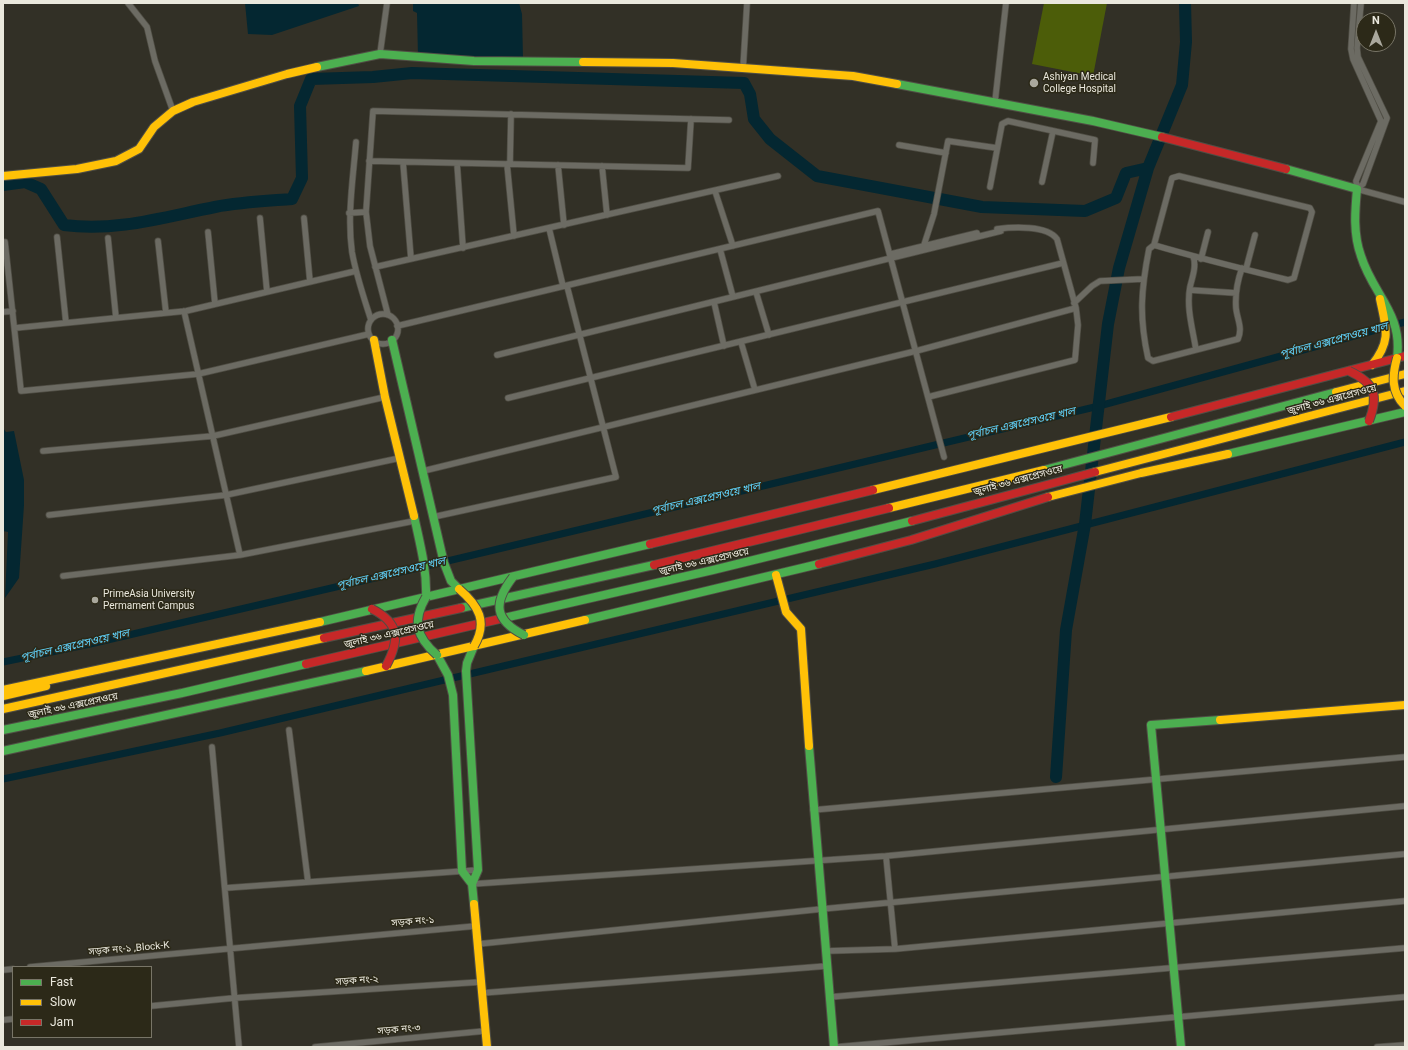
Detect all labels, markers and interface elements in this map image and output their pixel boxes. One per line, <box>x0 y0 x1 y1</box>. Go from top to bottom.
north arrow <box>1356 12 1396 52</box>
text: N <box>1372 14 1380 27</box>
place label: Ashiyan Medical College Hospital <box>1043 71 1116 94</box>
marker: Ashiyan Medical College Hospital <box>1028 77 1040 89</box>
water label: পূর্বাচল এক্সপ্রেসওয়ে খাল <box>1279 320 1389 362</box>
street label: জুলাই ৩৬ এক্সপ্রেসওয়ে <box>1286 382 1378 418</box>
water label: পূর্বাচল এক্সপ্রেসওয়ে খাল <box>965 405 1077 443</box>
street label: জুলাই ৩৬ এক্সপ্রেসওয়ে <box>972 463 1064 499</box>
water label: পূর্বাচল এক্সপ্রেসওয়ে খাল <box>650 480 762 518</box>
street label: জুলাই ৩৬ এক্সপ্রেসওয়ে <box>658 546 750 578</box>
water label: পূর্বাচল এক্সপ্রেসওয়ে খাল <box>335 555 447 593</box>
place label: PrimeAsia University Permament Campus <box>103 588 195 612</box>
marker: PrimeAsia University Permament Campus <box>90 595 100 605</box>
street label: জুলাই ৩৬ এক্সপ্রেসওয়ে <box>343 619 435 651</box>
water label: পূর্বাচল এক্সপ্রেসওয়ে খাল <box>19 627 131 665</box>
street label: জুলাই ৩৬ এক্সপ্রেসওয়ে <box>27 691 119 721</box>
street label: সড়ক নং-১ <box>391 914 435 930</box>
street label: সড়ক নং-১ ,Block-K <box>88 939 170 959</box>
legend <box>12 966 152 1038</box>
street label: সড়ক নং-২ <box>335 974 379 988</box>
text: Fast <box>50 975 73 989</box>
text: Slow <box>50 995 76 1009</box>
text: Jam <box>50 1015 74 1029</box>
street label: সড়ক নং-৩ <box>377 1022 421 1038</box>

